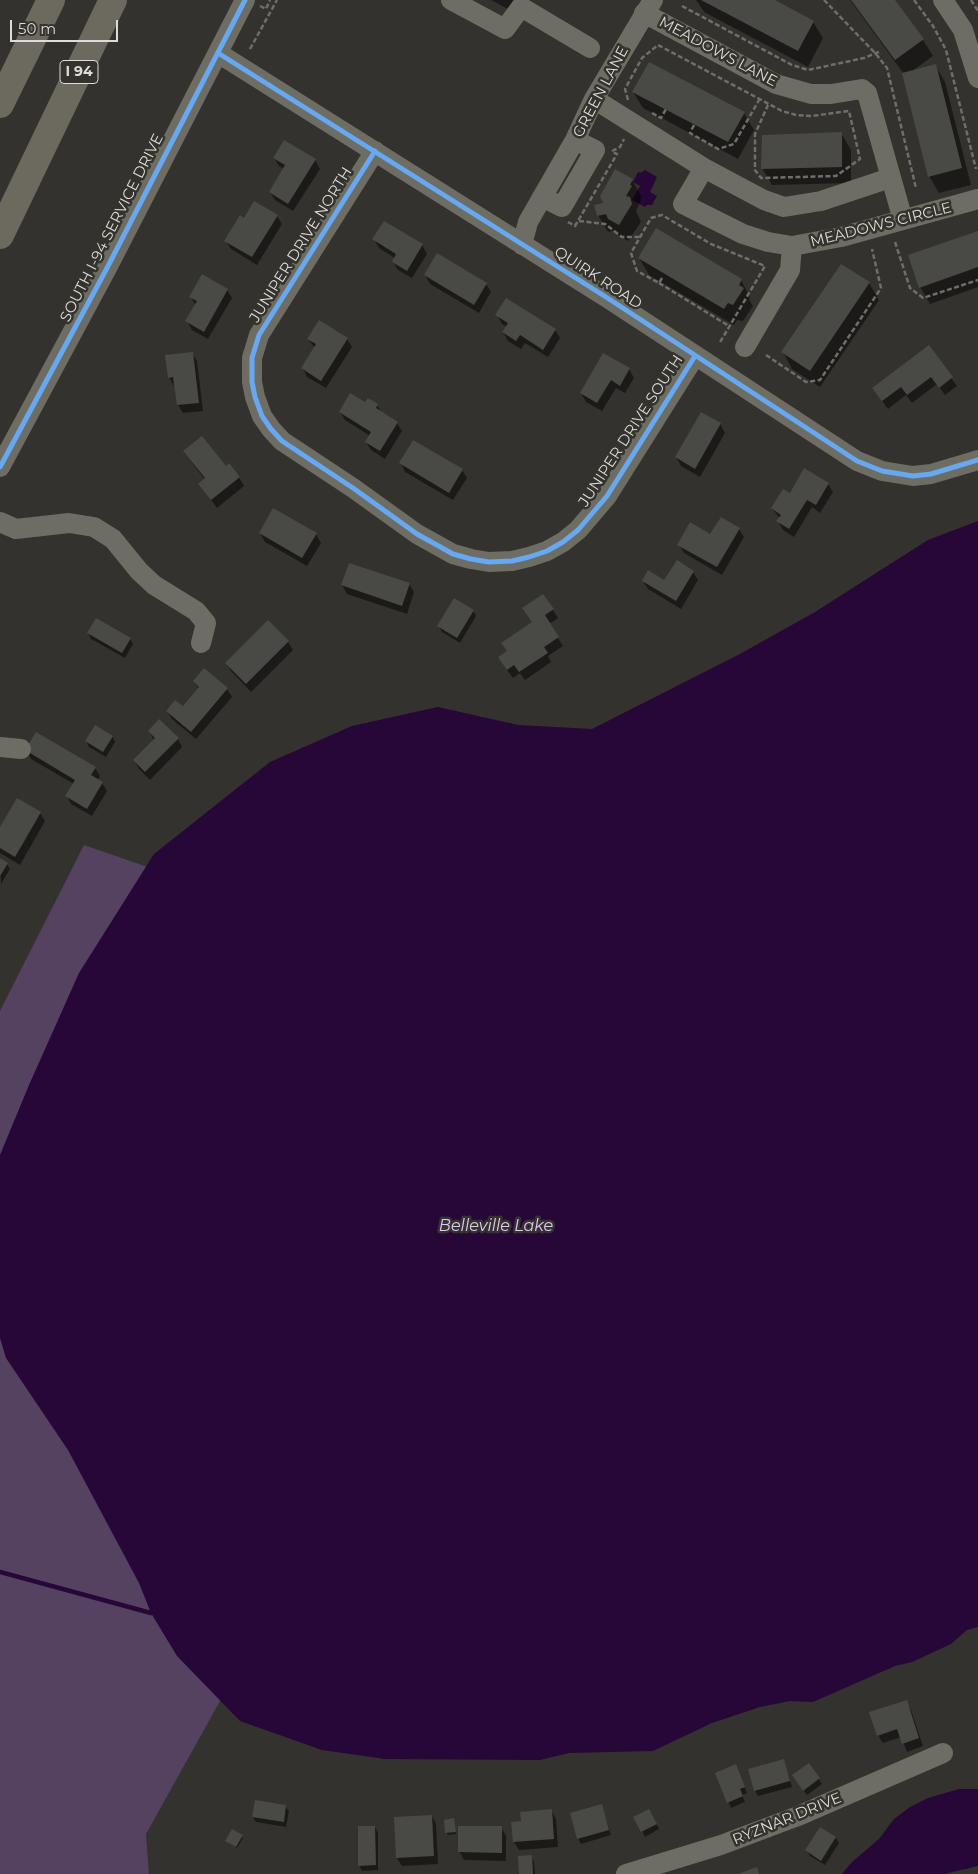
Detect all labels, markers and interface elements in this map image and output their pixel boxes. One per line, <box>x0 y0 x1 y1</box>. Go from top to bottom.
scale bar <box>12 10 120 42</box>
street label: MEADOWS LANE <box>656 13 780 91</box>
text: 50 m <box>18 19 56 38</box>
street label: GREEN LANE <box>569 43 633 141</box>
road number: I 94 <box>60 61 98 84</box>
street label: SOUTH I-94 SERVICE DRIVE <box>57 131 167 325</box>
street label: JUNIPER DRIVE NORTH <box>246 164 356 326</box>
street label: MEADOWS CIRCLE <box>809 199 953 251</box>
street label: QUIRK ROAD <box>551 243 645 313</box>
street label: JUNIPER DRIVE SOUTH <box>575 352 687 510</box>
water label: Belleville Lake <box>439 1216 553 1236</box>
street label: RYZNAR DRIVE <box>730 1789 844 1849</box>

